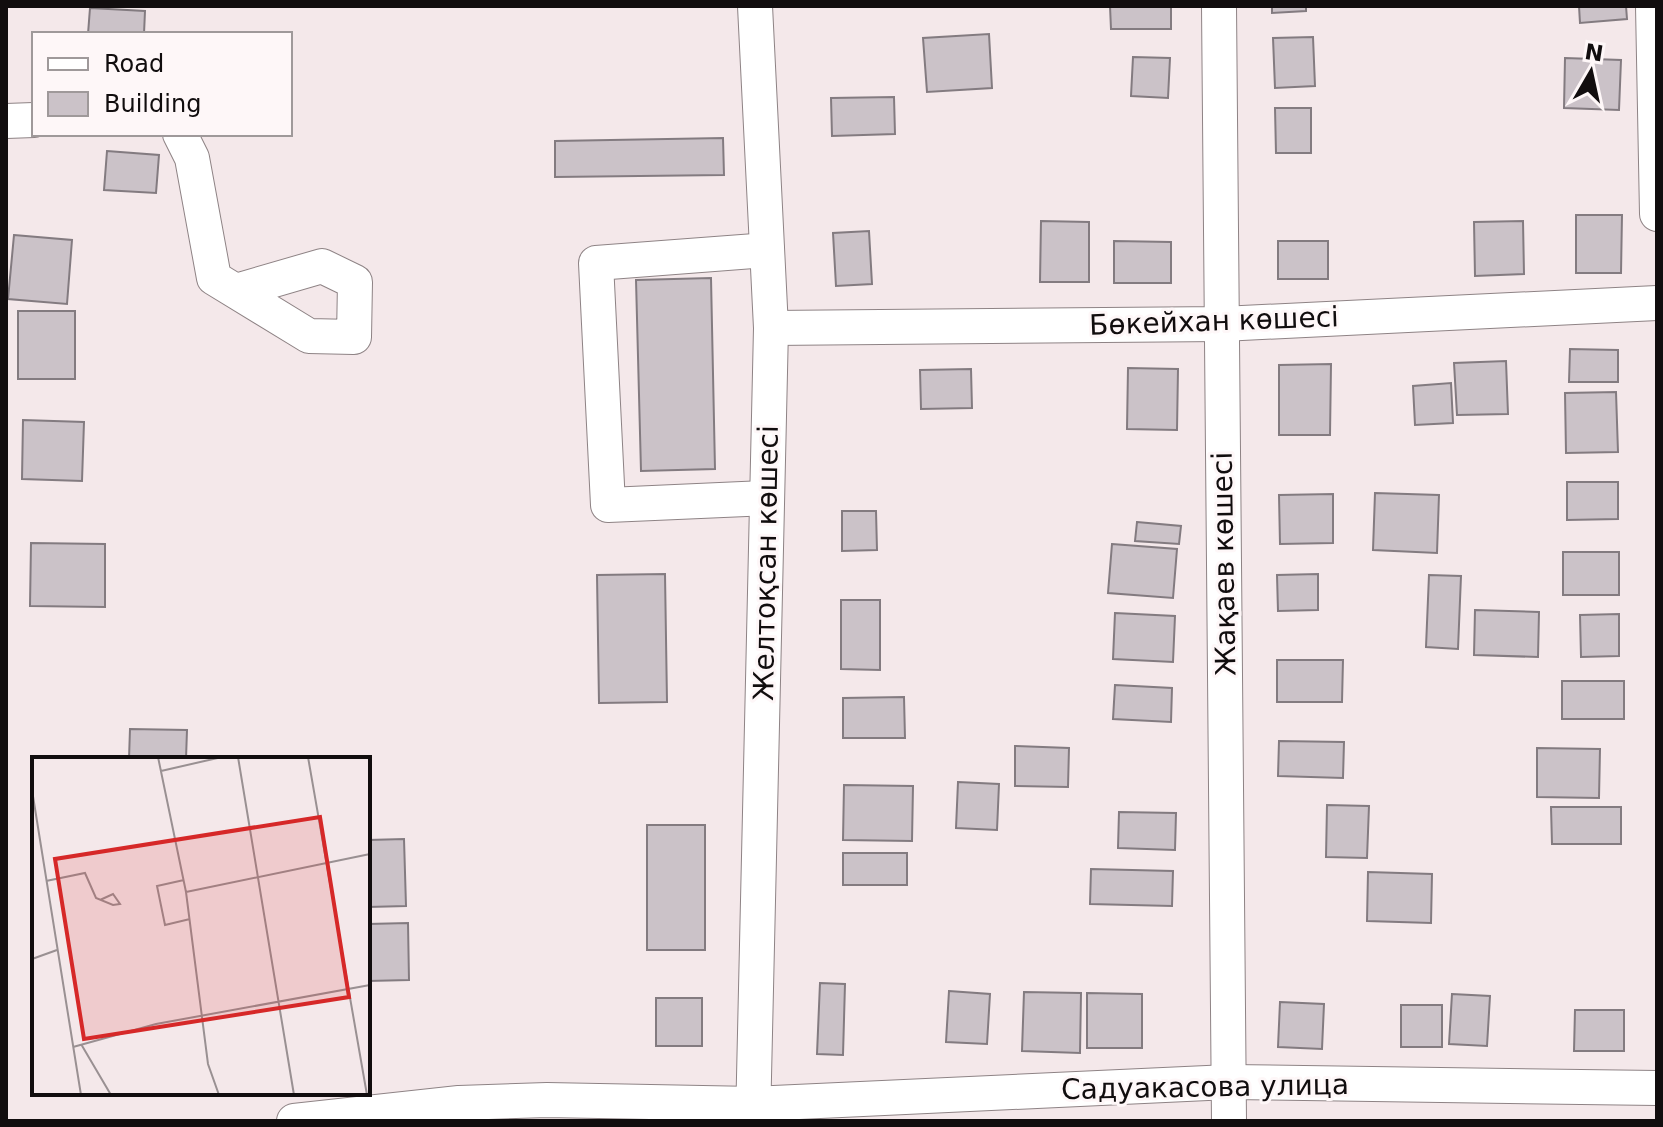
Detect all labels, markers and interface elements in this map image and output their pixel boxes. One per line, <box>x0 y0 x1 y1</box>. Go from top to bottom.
legend <box>32 32 292 136</box>
north arrow <box>1551 32 1631 112</box>
text: N <box>1583 39 1605 67</box>
text: Road <box>104 50 164 78</box>
text: Building <box>104 90 201 118</box>
street label: Бөкейхан көшесі <box>1089 300 1339 342</box>
street label: Желтоқсан көшесі <box>747 425 785 701</box>
street label: Жақаев көшесі <box>1206 452 1242 676</box>
inset map <box>32 757 370 1095</box>
street label: Садуакасова улица <box>1061 1068 1349 1106</box>

